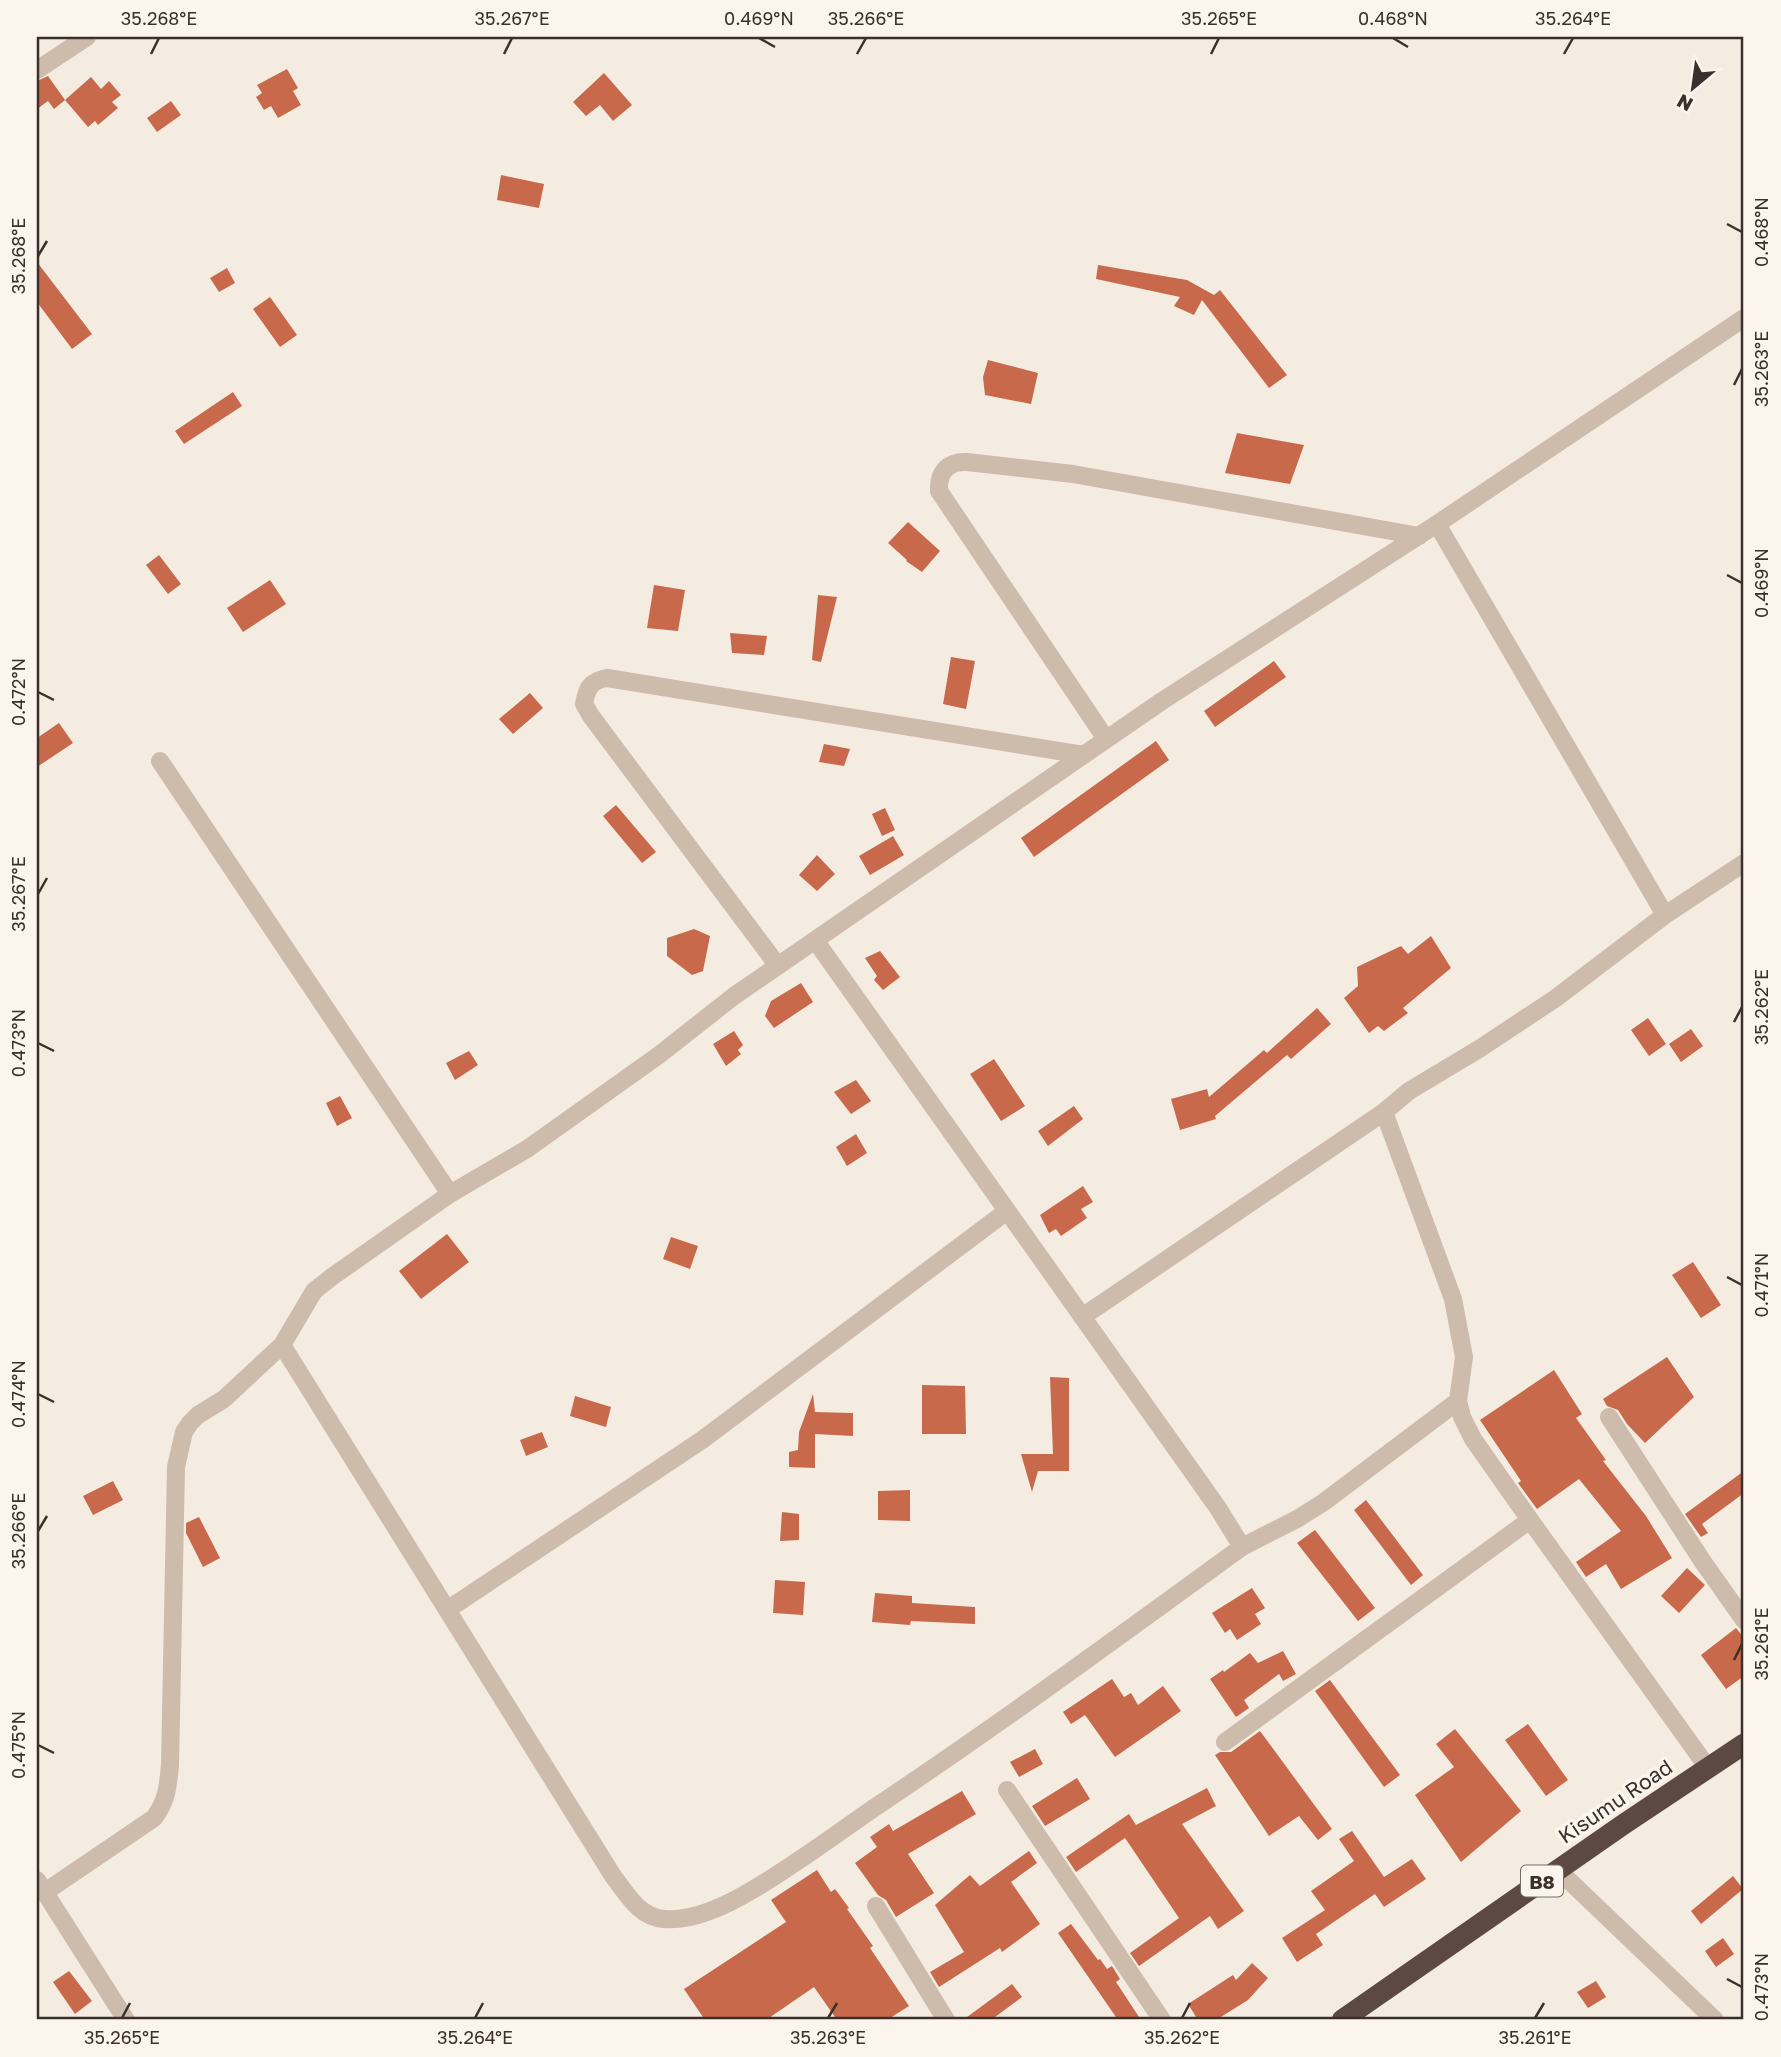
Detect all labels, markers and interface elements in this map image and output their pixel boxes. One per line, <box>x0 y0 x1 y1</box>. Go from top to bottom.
text: 35.268°E <box>121 7 197 29</box>
text: 35.267°E <box>474 7 550 29</box>
text: 0.469°N <box>724 7 794 29</box>
text: 35.266°E <box>828 7 904 29</box>
text: 35.265°E <box>1181 7 1257 29</box>
text: 0.468°N <box>1358 7 1428 29</box>
text: 35.264°E <box>1535 7 1611 29</box>
north arrow <box>1658 52 1728 122</box>
text: N <box>1673 90 1696 117</box>
text: 0.468°N <box>1750 197 1772 267</box>
text: 35.268°E <box>7 218 29 294</box>
text: 35.263°E <box>1750 331 1772 407</box>
text: 0.469°N <box>1750 548 1772 618</box>
text: 0.472°N <box>7 658 29 726</box>
text: 35.267°E <box>7 856 29 932</box>
text: 35.262°E <box>1750 969 1772 1045</box>
text: 0.473°N <box>7 1009 29 1077</box>
text: 0.471°N <box>1750 1252 1772 1318</box>
text: 0.474°N <box>7 1360 29 1428</box>
text: 35.266°E <box>7 1493 29 1569</box>
text: 35.261°E <box>1750 1608 1772 1681</box>
text: 0.475°N <box>7 1711 29 1779</box>
street label: Kisumu Road <box>1553 1753 1677 1849</box>
road number: B8 <box>1521 1866 1563 1896</box>
text: 0.473°N <box>1750 1953 1772 2021</box>
text: 35.265°E <box>84 2026 160 2048</box>
text: 35.264°E <box>437 2026 513 2048</box>
text: 35.263°E <box>790 2026 866 2048</box>
text: 35.262°E <box>1144 2026 1220 2048</box>
text: 35.261°E <box>1499 2026 1572 2048</box>

